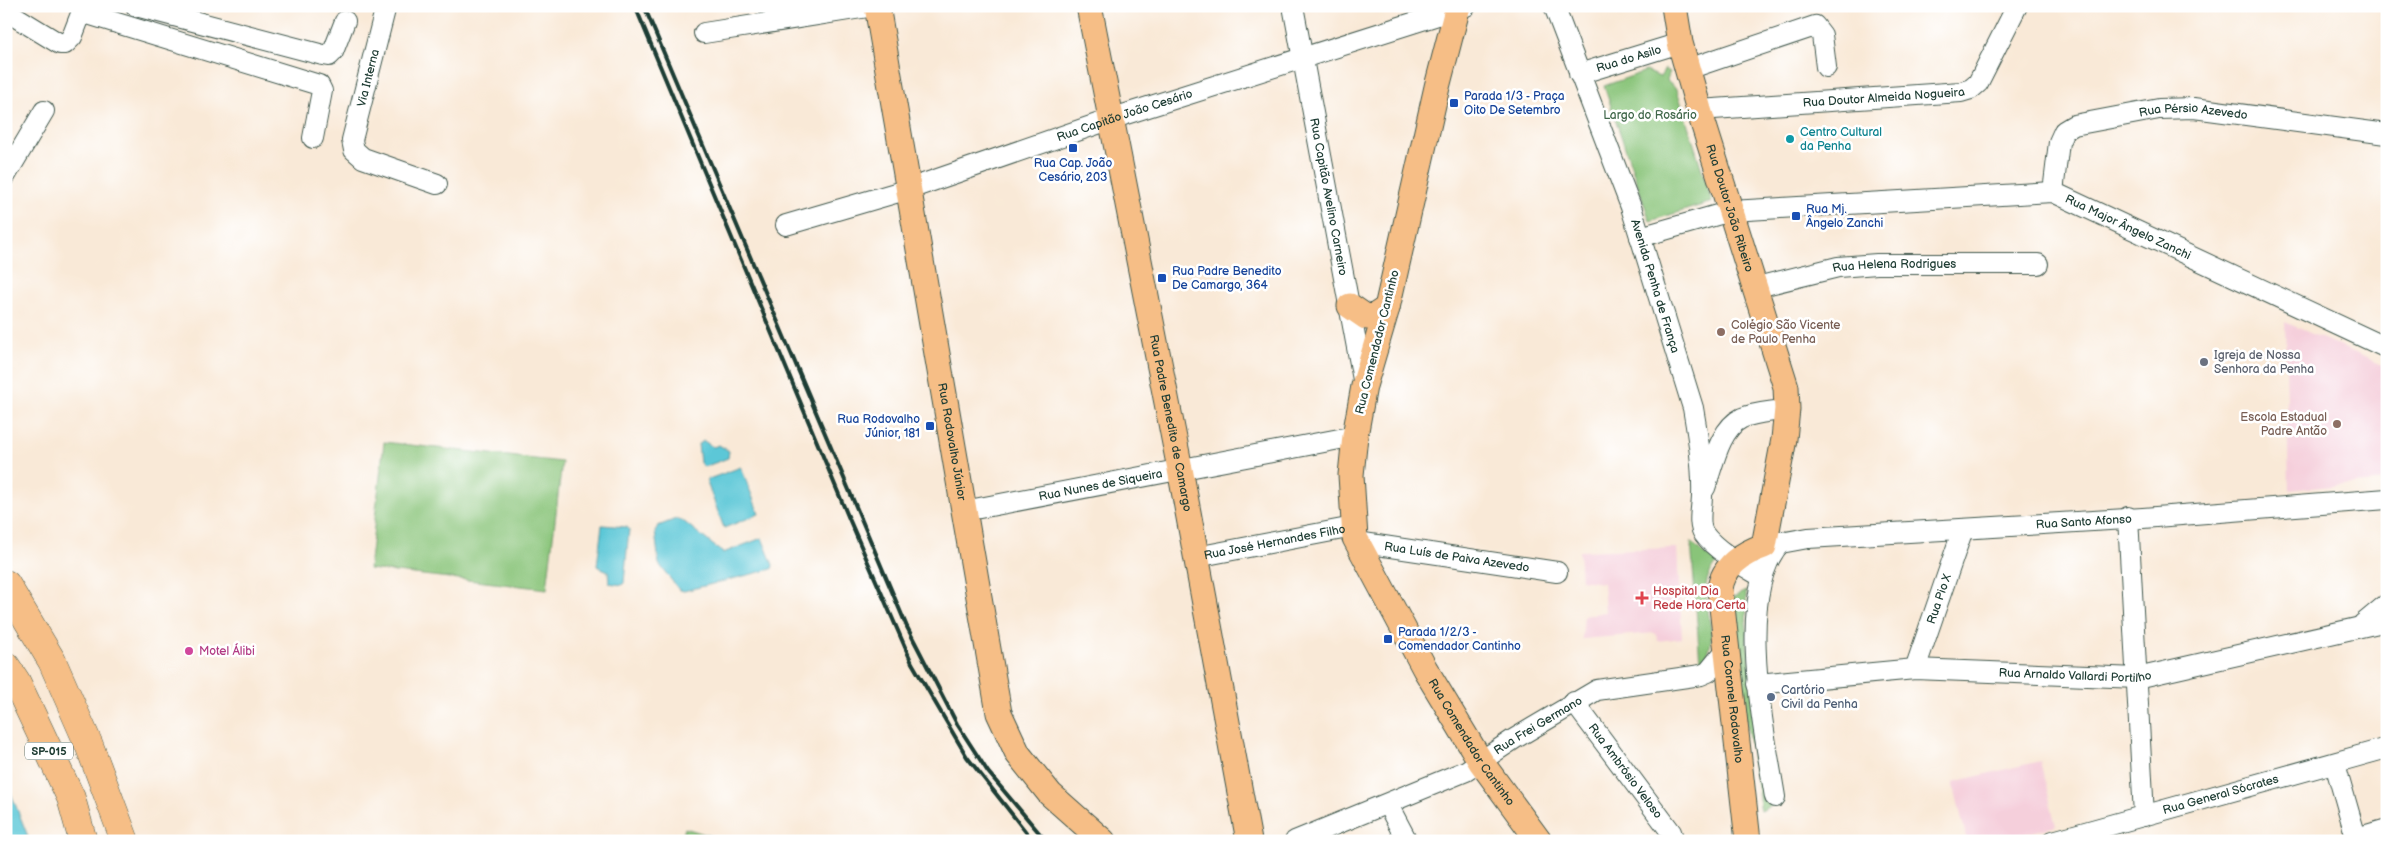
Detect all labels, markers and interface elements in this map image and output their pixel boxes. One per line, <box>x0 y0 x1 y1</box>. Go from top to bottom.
street label: Rua do Asilo <box>1594 42 1663 76</box>
street label: Via Interna <box>354 47 383 109</box>
street label: Rua Doutor Almeida Nogueira <box>1802 84 1967 111</box>
street label: Rua Capitão João Cesário <box>1055 86 1195 145</box>
place label: Parada 1/3 - Praça Oito De Setembro <box>1464 89 1565 118</box>
marker: Parada 1/3 - Praça Oito De Setembro <box>1448 97 1460 109</box>
street label: Rua Pérsio Azevedo <box>2138 101 2249 123</box>
park label: Largo do Rosário <box>1603 108 1697 123</box>
street label: Rua Capitão Avelino Carneiro <box>1306 117 1350 277</box>
place label: Centro Cultural da Penha <box>1800 125 1882 154</box>
marker: Centro Cultural da Penha <box>1784 133 1796 145</box>
marker: Rua Cap. João Cesário, 203 <box>1067 142 1079 154</box>
street label: Rua Doutor João Ribeiro <box>1702 143 1757 274</box>
place label: Rua Cap. João Cesário, 203 <box>1034 156 1112 185</box>
street label: Rua Major Ângelo Zanchi <box>2062 192 2193 263</box>
place label: Rua Mj. Ângelo Zanchi <box>1806 202 1884 231</box>
marker: Rua Mj. Ângelo Zanchi <box>1790 210 1802 222</box>
street label: Avenida Penha de França <box>1627 217 1683 355</box>
street label: Rua Helena Rodrigues <box>1831 257 1956 276</box>
place label: Rua Padre Benedito De Camargo, 364 <box>1172 264 1282 293</box>
street label: Rua Comendador Cantinho <box>1352 268 1403 416</box>
marker: Rua Padre Benedito De Camargo, 364 <box>1156 272 1168 284</box>
place label: Colégio São Vicente de Paulo Penha <box>1731 318 1840 347</box>
marker: Colégio São Vicente de Paulo Penha <box>1715 326 1727 338</box>
street label: Rua Padre Benedito de Camargo <box>1146 333 1195 513</box>
place label: Igreja de Nossa Senhora da Penha <box>2214 348 2314 377</box>
marker: Igreja de Nossa Senhora da Penha <box>2198 356 2210 368</box>
street label: Rua Rodovalho Júnior <box>934 382 969 502</box>
place label: Escola Estadual Padre Antão <box>2240 410 2327 439</box>
place label: Rua Rodovalho Júnior, 181 <box>837 412 920 441</box>
marker: Escola Estadual Padre Antão <box>2331 418 2343 430</box>
marker: Rua Rodovalho Júnior, 181 <box>924 420 936 432</box>
street label: Rua Nunes de Siqueira <box>1037 466 1164 505</box>
street label: Rua Santo Afonso <box>2035 512 2132 532</box>
street label: Rua José Hernandes Filho <box>1203 522 1347 563</box>
street label: Rua Luís de Paiva Azevedo <box>1383 539 1531 576</box>
street label: Rua Pio X <box>1924 572 1955 626</box>
place label: Hospital Dia Rede Hora Certa <box>1653 584 1746 613</box>
marker: Hospital Dia Rede Hora Certa <box>1635 591 1649 605</box>
place label: Parada 1/2/3 - Comendador Cantinho <box>1398 625 1521 654</box>
marker: Parada 1/2/3 - Comendador Cantinho <box>1382 633 1394 645</box>
street label: Rua Coronel Rodovalho <box>1717 634 1746 764</box>
place label: Motel Álibi <box>199 642 255 659</box>
marker: Motel Álibi <box>183 645 195 657</box>
street label: Rua Arnaldo Vallardi Portilho <box>1998 665 2153 686</box>
street label: Rua Comendador Cantinho <box>1425 676 1518 809</box>
place label: Cartório Civil da Penha <box>1781 683 1858 712</box>
marker: Cartório Civil da Penha <box>1765 691 1777 703</box>
street label: Rua Frei Germano <box>1491 693 1585 758</box>
street label: Rua Ambrósio Veloso <box>1585 721 1665 822</box>
road number: SP-015 <box>25 742 73 759</box>
street label: Rua General Sócrates <box>2161 772 2280 818</box>

